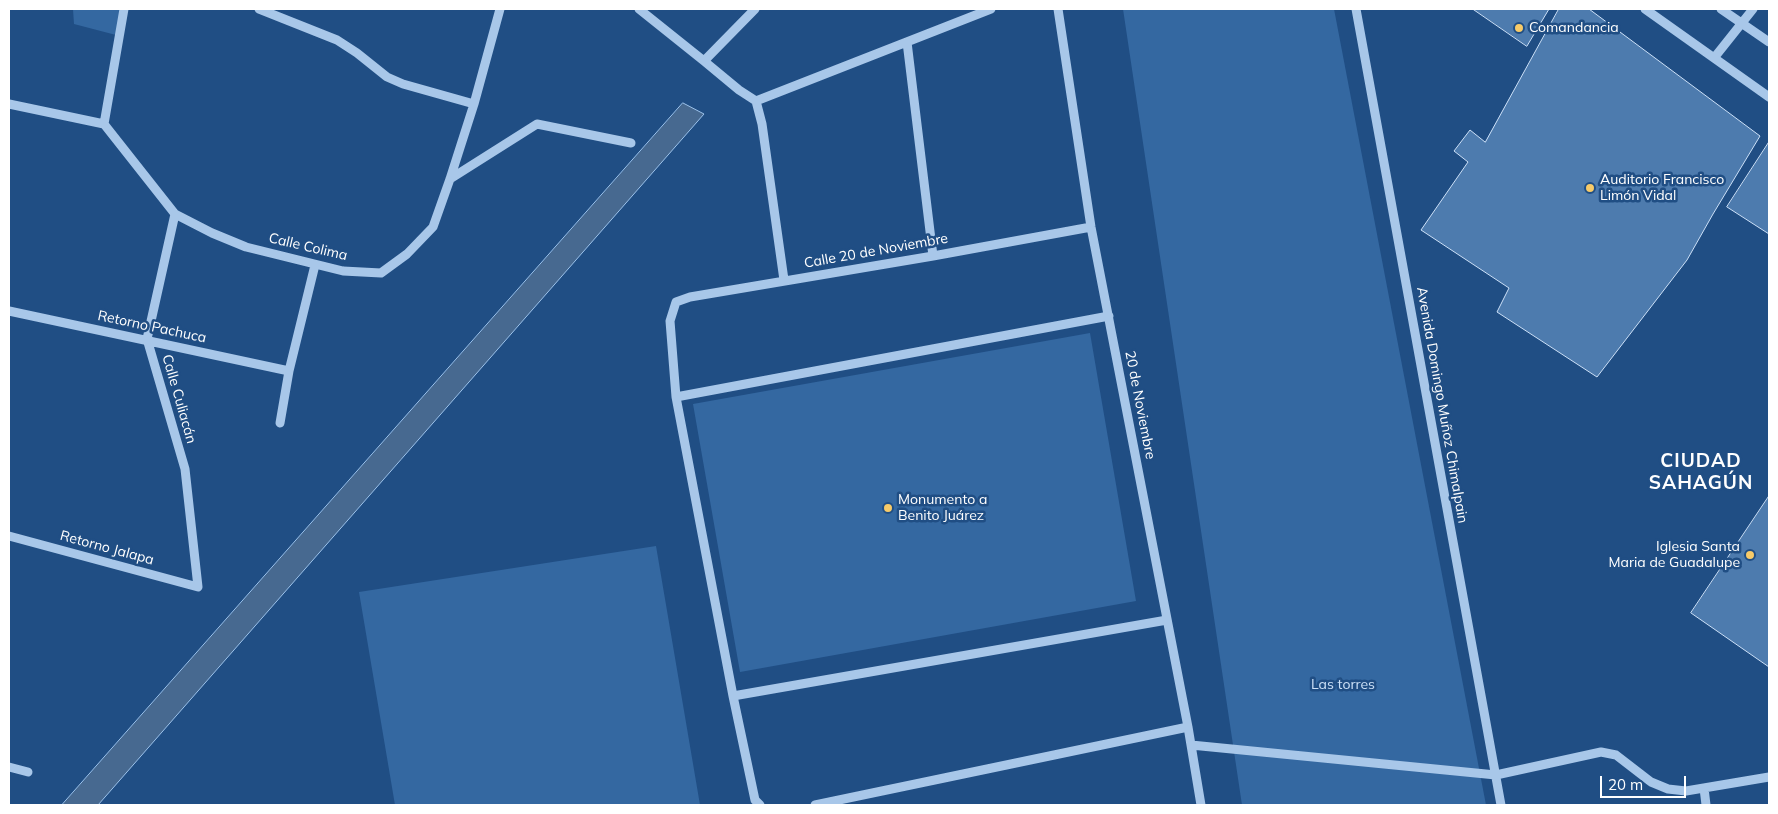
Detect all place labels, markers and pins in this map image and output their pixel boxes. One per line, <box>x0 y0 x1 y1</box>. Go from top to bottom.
place label: Comandancia <box>1529 20 1619 36</box>
marker: Comandancia <box>1513 22 1525 34</box>
place label: Auditorio Francisco Limón Vidal <box>1600 172 1724 204</box>
marker: Auditorio Francisco Limón Vidal <box>1584 182 1596 194</box>
place label: Monumento a Benito Juárez <box>898 492 987 524</box>
marker: Monumento a Benito Juárez <box>882 502 894 514</box>
place label: Iglesia Santa Maria de Guadalupe <box>1609 539 1740 572</box>
marker: Iglesia Santa Maria de Guadalupe <box>1744 549 1756 561</box>

